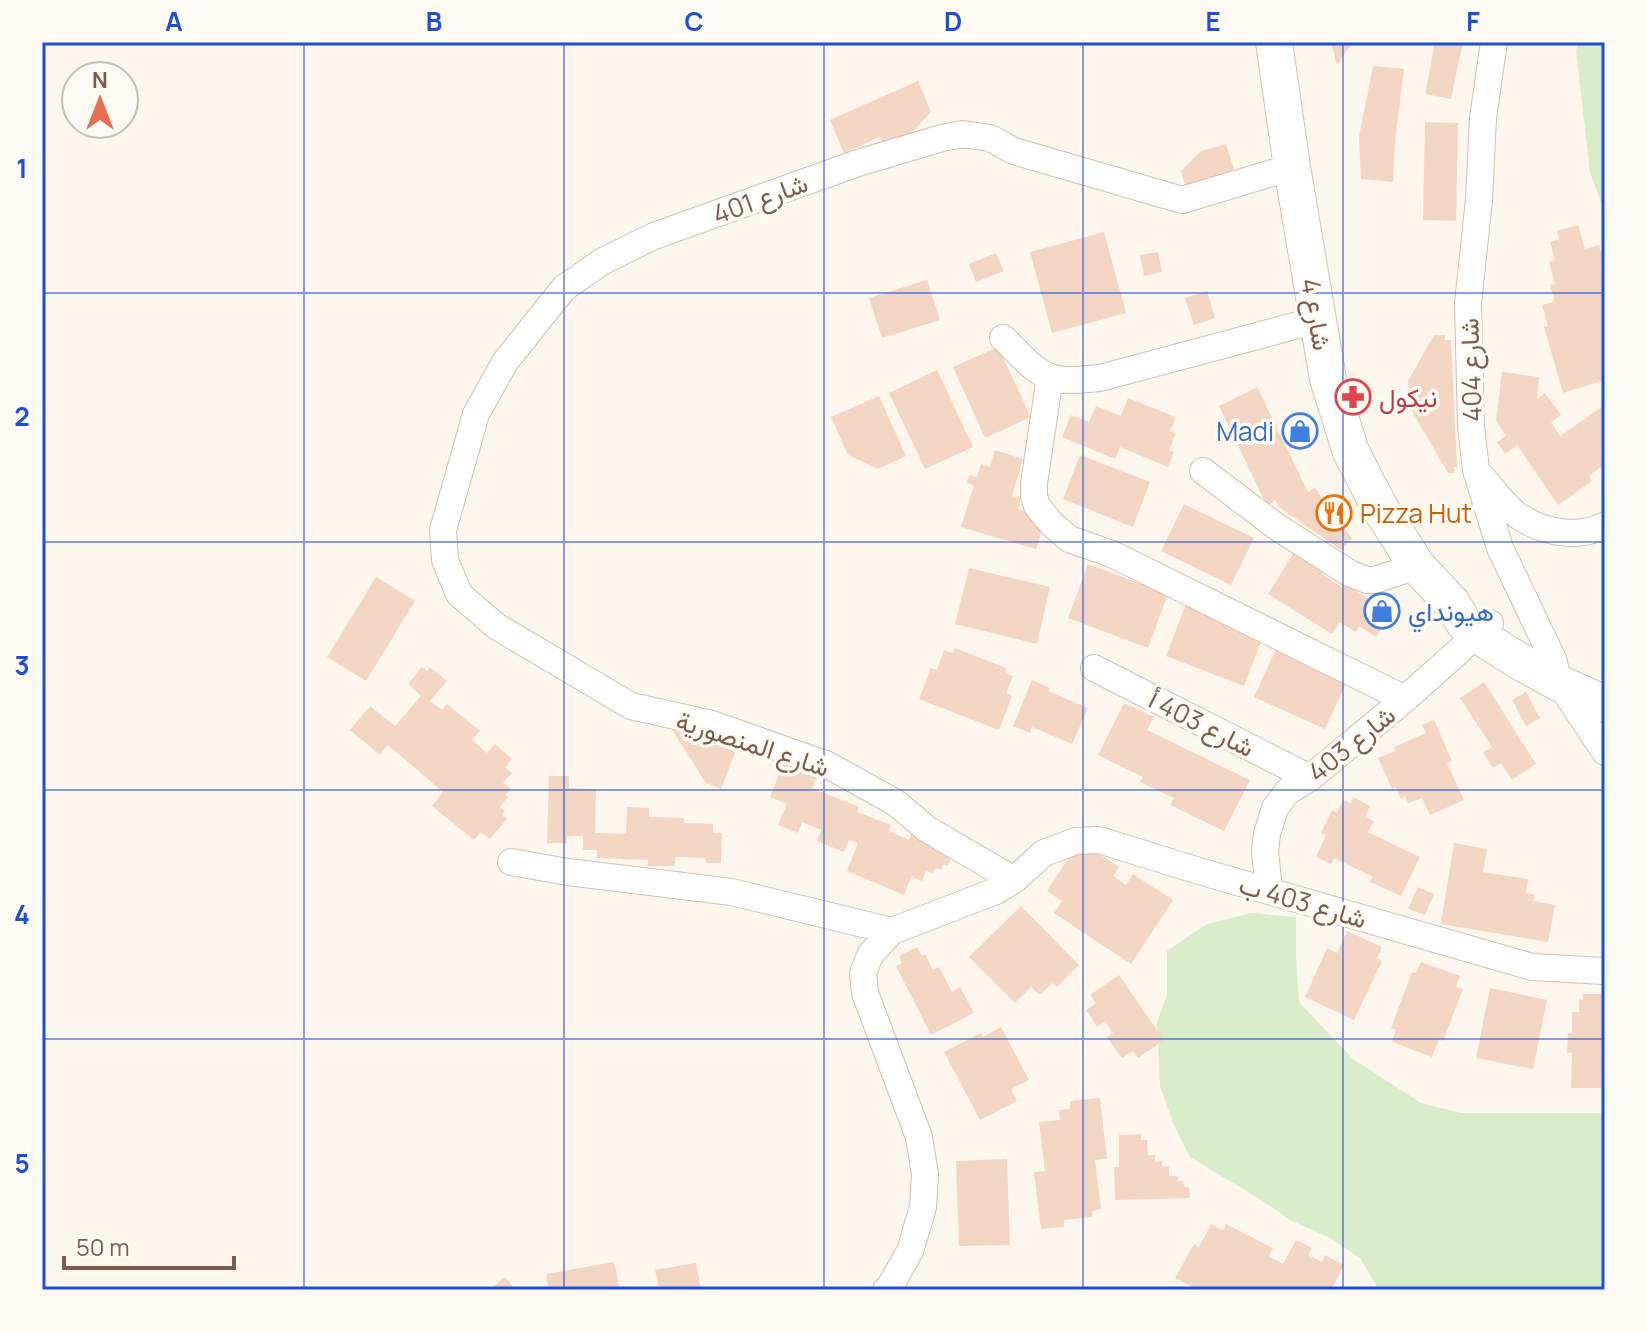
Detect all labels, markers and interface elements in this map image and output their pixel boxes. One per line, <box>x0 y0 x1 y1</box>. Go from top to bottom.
text: A <box>165 3 183 39</box>
text: B <box>426 3 442 39</box>
text: C <box>684 3 704 39</box>
text: D <box>944 3 962 39</box>
text: E <box>1205 3 1221 39</box>
text: F <box>1466 3 1480 39</box>
north arrow <box>60 60 140 140</box>
text: N <box>92 65 108 95</box>
text: 1 <box>16 150 28 186</box>
street label: شارع 401 <box>707 164 813 233</box>
street label: شارع 4 <box>1292 275 1341 353</box>
street label: شارع 404 <box>1450 317 1491 423</box>
pharmacy icon: نيكول <box>1334 378 1372 416</box>
place label: نيكول <box>1379 379 1437 415</box>
text: 2 <box>14 398 30 434</box>
shop icon: Madi <box>1281 412 1319 450</box>
place label: Madi <box>1216 413 1274 449</box>
restaurant icon: Pizza Hut <box>1315 494 1353 532</box>
place label: Pizza Hut <box>1360 495 1472 531</box>
shop icon: هيونداي <box>1363 592 1401 630</box>
place label: هيونداي <box>1408 593 1494 633</box>
text: 3 <box>14 647 30 683</box>
street label: شارع 403 أ <box>1142 681 1261 766</box>
street label: شارع 403 <box>1300 697 1403 790</box>
street label: شارع المنصورية <box>671 701 834 786</box>
street label: شارع 403 ب <box>1235 866 1371 937</box>
text: 4 <box>14 896 30 932</box>
text: 5 <box>14 1145 30 1181</box>
scale bar <box>64 1220 234 1270</box>
text: 50 m <box>76 1230 130 1263</box>

